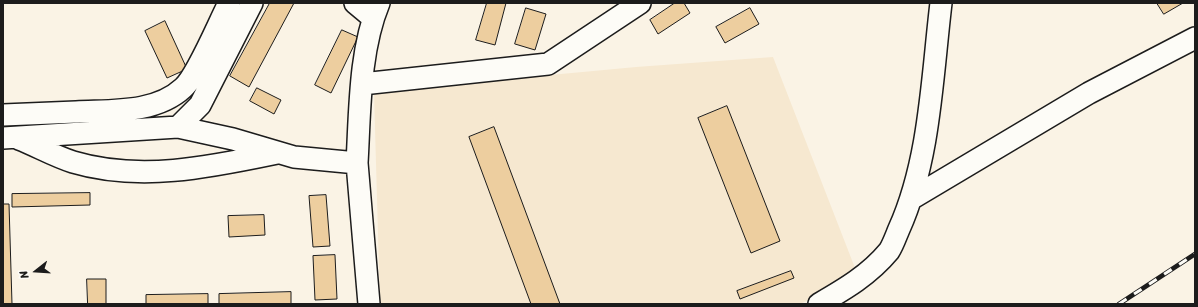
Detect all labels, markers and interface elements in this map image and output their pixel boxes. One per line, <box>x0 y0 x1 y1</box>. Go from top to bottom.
north arrow <box>16 251 56 291</box>
text: N <box>14 268 34 281</box>

